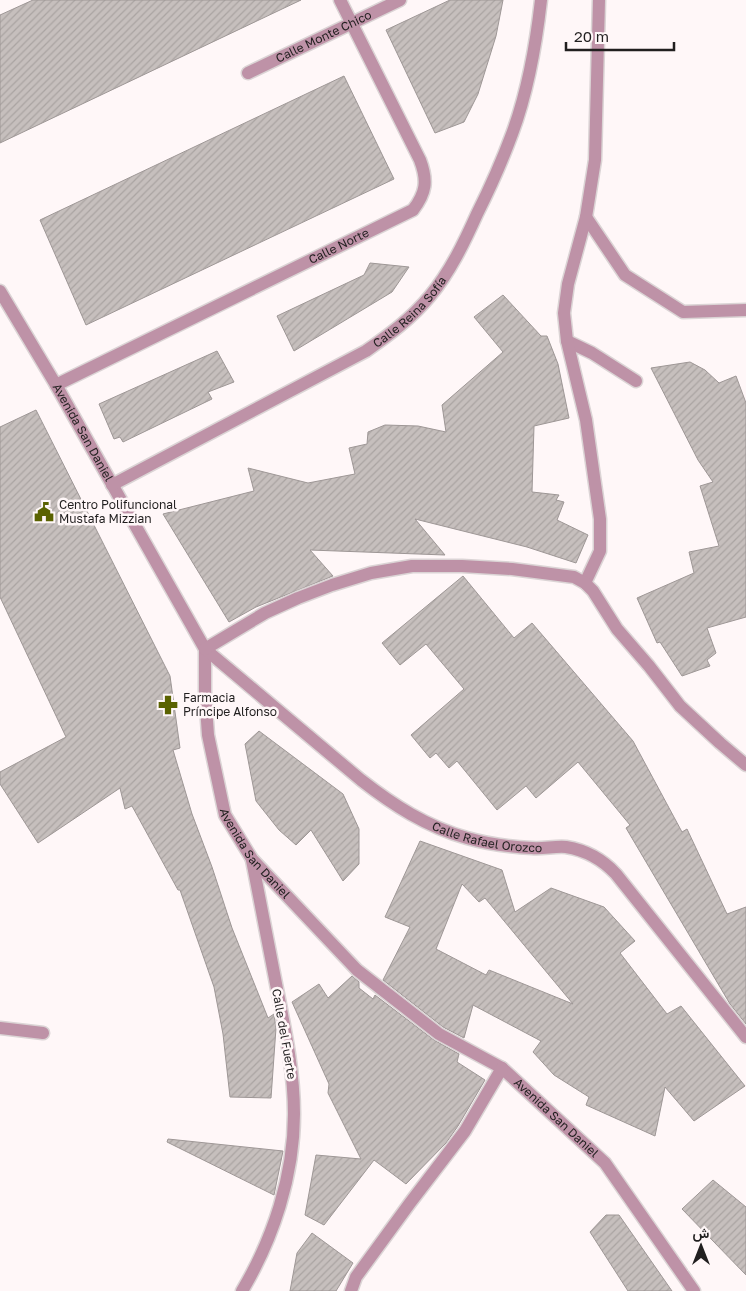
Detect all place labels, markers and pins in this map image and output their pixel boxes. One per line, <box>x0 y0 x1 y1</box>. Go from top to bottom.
place label: Centro Polifuncional Mustafa Mizzian <box>59 497 177 526</box>
public building icon: Centro Polifuncional Mustafa Mizzian <box>33 501 55 523</box>
place label: Farmacia Príncipe Alfonso <box>183 690 277 719</box>
pharmacy icon: Farmacia Príncipe Alfonso <box>157 694 179 716</box>

